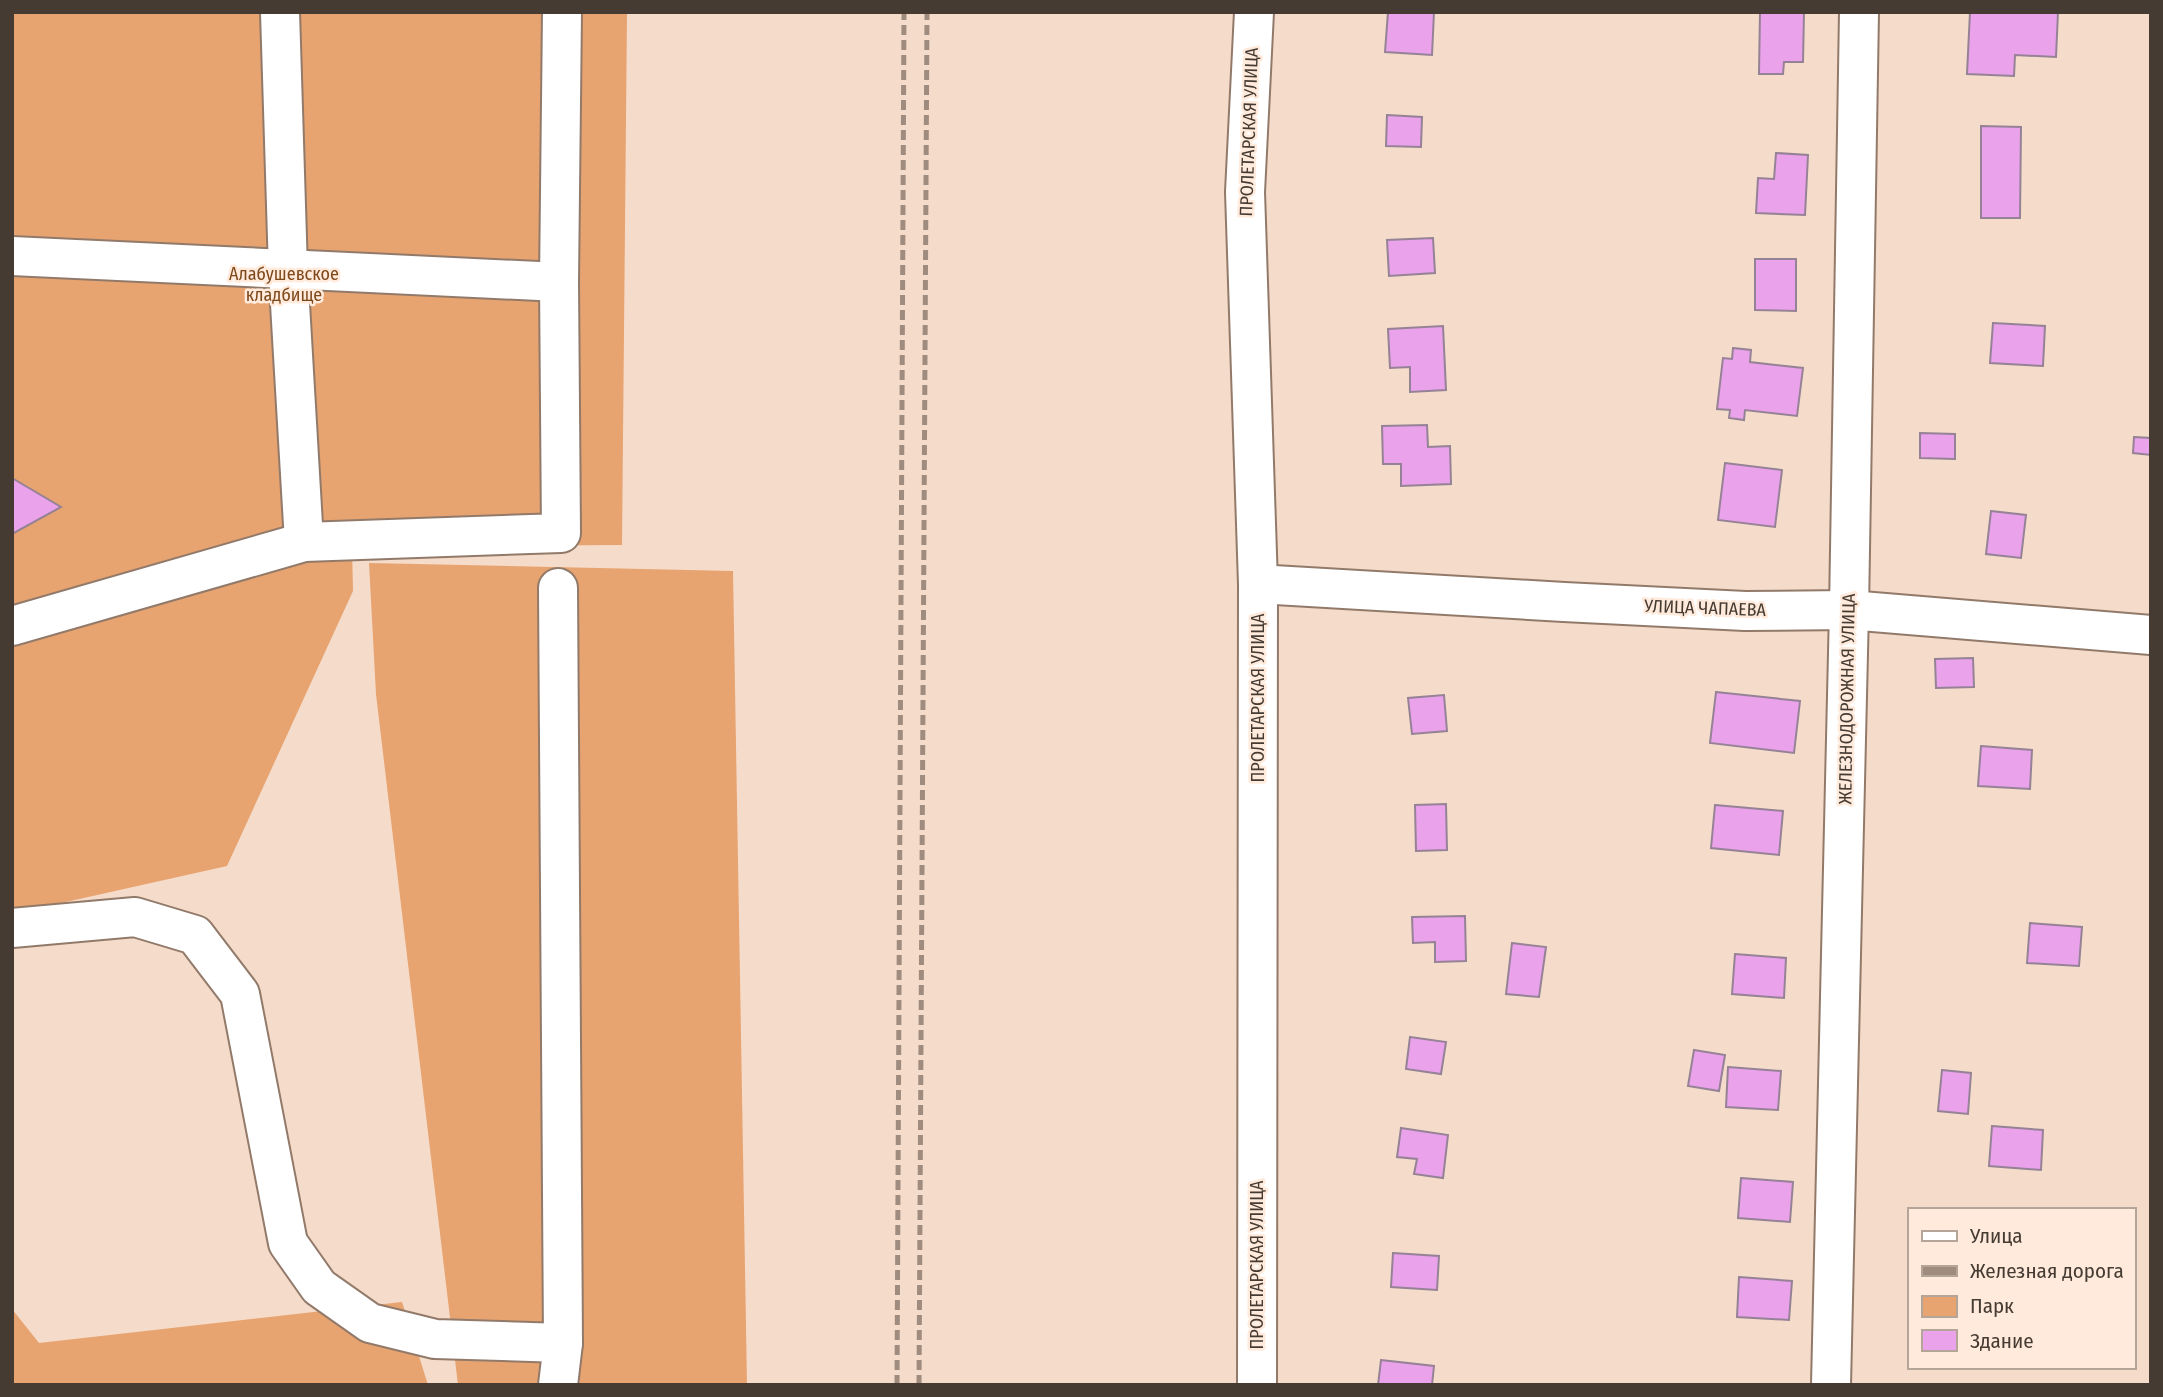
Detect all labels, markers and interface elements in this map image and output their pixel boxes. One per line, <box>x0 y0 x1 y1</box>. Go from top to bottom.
street label: ПРОЛЕТАРСКАЯ УЛИЦА <box>1235 47 1263 217</box>
park label: Алабушевское кладбище <box>229 263 339 306</box>
street label: ЖЕЛЕЗНОДОРОЖНАЯ УЛИЦА <box>1834 593 1860 805</box>
street label: УЛИЦА ЧАПАЕВА <box>1643 595 1767 621</box>
street label: ПРОЛЕТАРСКАЯ УЛИЦА <box>1247 613 1269 783</box>
street label: ПРОЛЕТАРСКАЯ УЛИЦА <box>1246 1180 1268 1350</box>
legend <box>1908 1208 2135 1369</box>
text: Улица <box>1969 1223 2023 1249</box>
text: Железная дорога <box>1970 1258 2124 1284</box>
text: Парк <box>1970 1293 2014 1319</box>
text: Здание <box>1970 1328 2034 1354</box>

